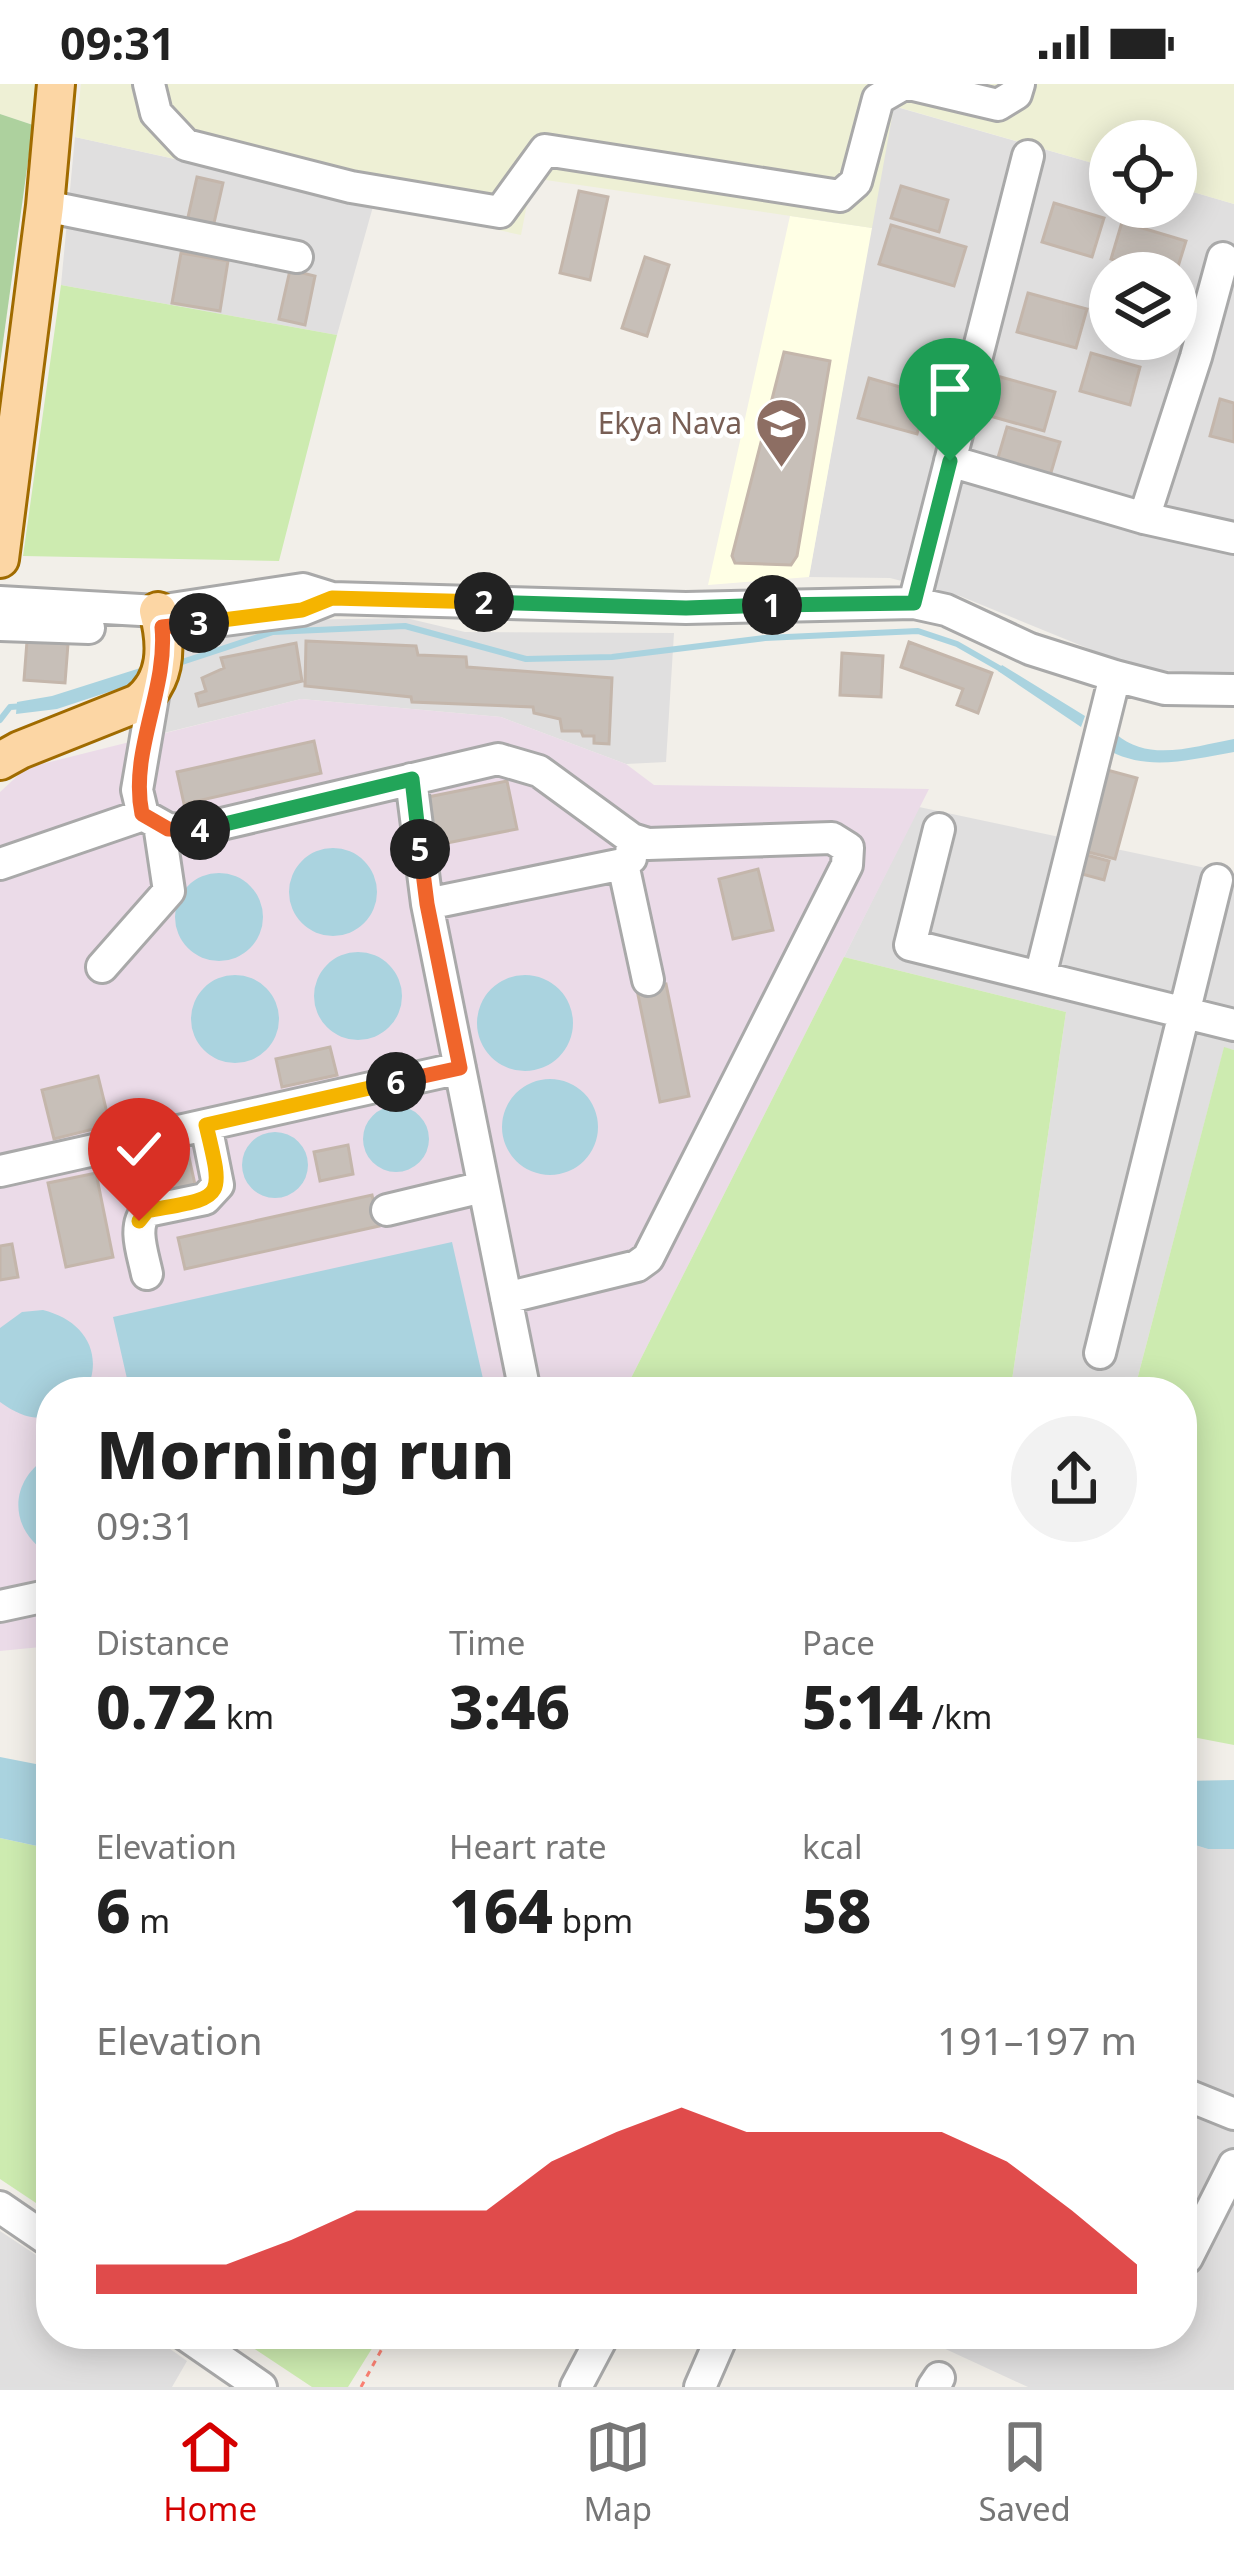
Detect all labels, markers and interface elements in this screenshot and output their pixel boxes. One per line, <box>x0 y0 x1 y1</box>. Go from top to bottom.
text: 09:31 <box>60 12 176 73</box>
map controls <box>1089 120 1197 360</box>
button: locate <box>1089 120 1197 228</box>
button: layers <box>1089 252 1197 360</box>
pin <box>899 338 1001 461</box>
icon: arrive <box>917 356 983 422</box>
school or university icon: Ekya Nava <box>753 396 809 470</box>
place label: Ekya Nava <box>598 402 742 443</box>
pin: 2 <box>454 572 514 632</box>
pin: 1 <box>742 575 802 635</box>
text: 2 <box>475 579 493 624</box>
text: 1 <box>763 582 781 627</box>
pin: 3 <box>169 593 229 653</box>
text: 3 <box>190 600 208 645</box>
pin: 4 <box>170 800 230 860</box>
text: 4 <box>191 807 209 852</box>
pin: 5 <box>390 819 450 879</box>
text: 5 <box>411 826 429 871</box>
pin: 6 <box>366 1052 426 1112</box>
text: 6 <box>387 1059 405 1104</box>
pin <box>88 1098 190 1221</box>
icon: check <box>106 1116 172 1182</box>
text: Morning run <box>96 1408 515 1498</box>
button: share <box>1011 1416 1137 1542</box>
text: 09:31 <box>96 1498 196 1551</box>
text: Distance <box>96 1620 230 1665</box>
text: Time <box>449 1620 525 1665</box>
text: Pace <box>802 1620 875 1665</box>
text: 0.72 <box>96 1665 217 1747</box>
text: 3:46 <box>449 1665 570 1747</box>
text: 5:14 <box>802 1665 923 1747</box>
text: km <box>217 1694 274 1739</box>
text: /km <box>923 1694 992 1739</box>
text: Elevation <box>96 1824 237 1869</box>
text: Heart rate <box>449 1824 607 1869</box>
text: kcal <box>802 1824 863 1869</box>
text: 6 <box>96 1869 131 1951</box>
text: 164 <box>449 1869 553 1951</box>
text: 58 <box>802 1869 871 1951</box>
text: m <box>131 1898 170 1943</box>
text: bpm <box>553 1898 633 1943</box>
text: Elevation <box>96 2013 263 2066</box>
text: 191–197 m <box>937 2013 1137 2066</box>
tab: Home <box>163 2414 257 2531</box>
tab: Map <box>583 2414 652 2531</box>
tab: Saved <box>979 2414 1071 2531</box>

